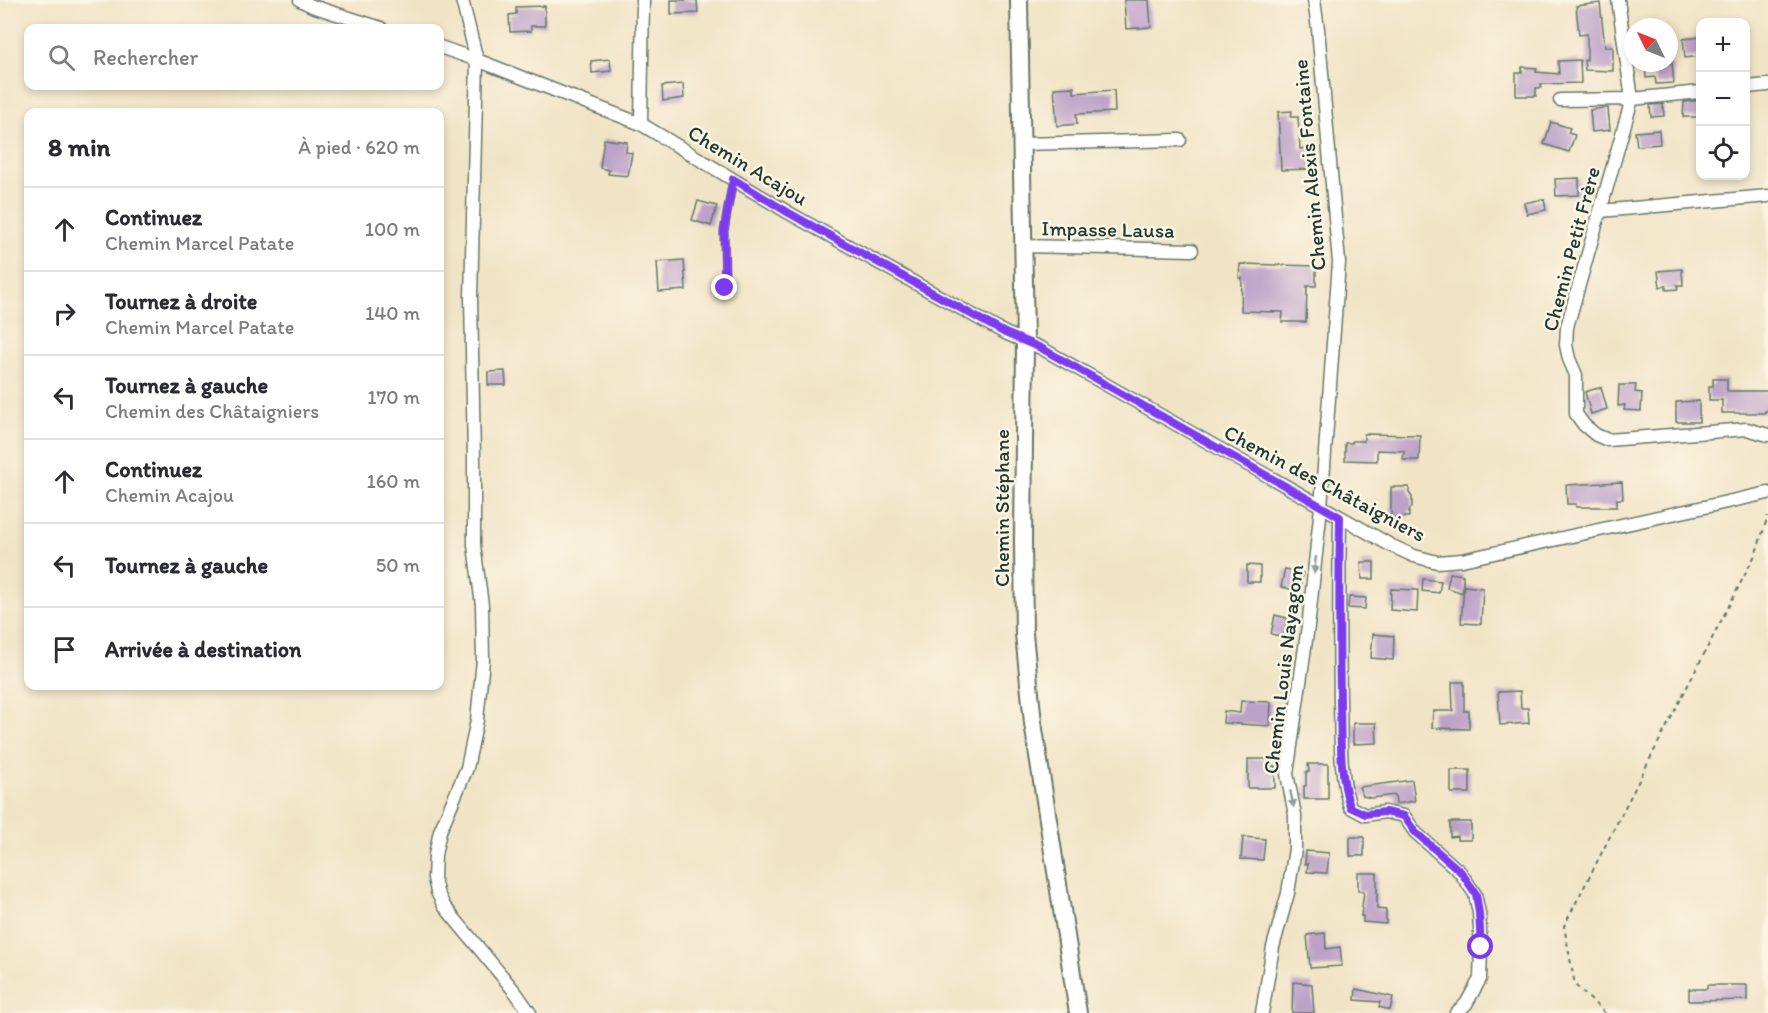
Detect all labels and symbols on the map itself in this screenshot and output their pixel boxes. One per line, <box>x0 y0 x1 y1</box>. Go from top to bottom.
north arrow <box>1624 18 1678 72</box>
street label: Chemin Alexis Fontaine <box>1287 58 1331 272</box>
street label: Chemin Acajou <box>684 119 812 211</box>
street label: Chemin Petit Frère <box>1537 164 1605 334</box>
street label: Impasse Lausa <box>1041 215 1175 243</box>
route end <box>711 274 737 300</box>
street label: Chemin des Châtaigniers <box>1220 419 1430 547</box>
street label: Chemin Stéphane <box>989 429 1014 587</box>
one-way arrow <box>1310 555 1320 574</box>
street label: Chemin Louis Nayagom <box>1258 562 1308 775</box>
one-way arrow <box>1288 790 1297 809</box>
route start <box>1467 933 1493 959</box>

